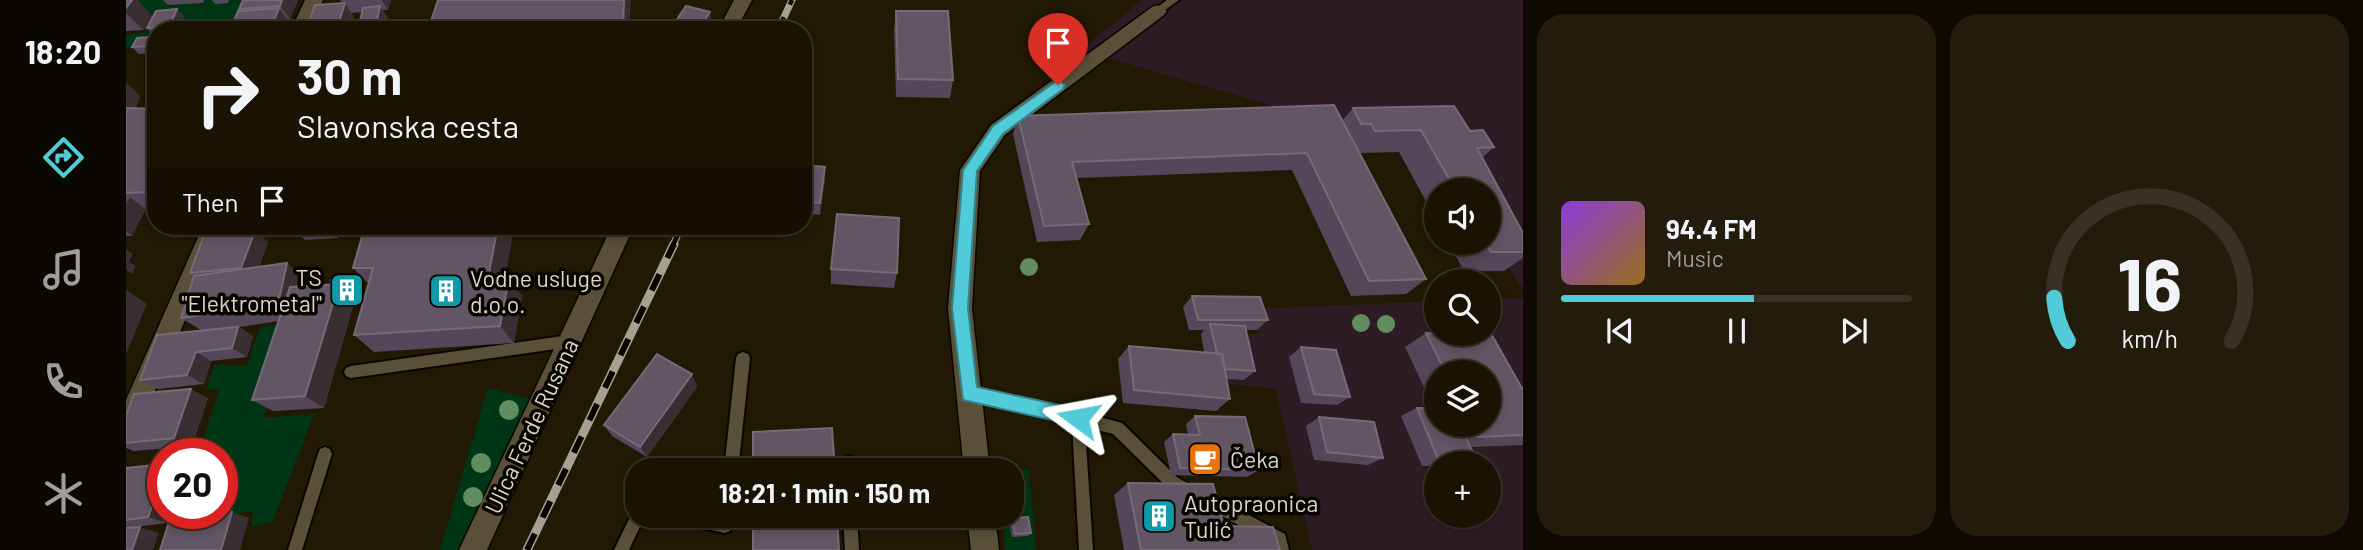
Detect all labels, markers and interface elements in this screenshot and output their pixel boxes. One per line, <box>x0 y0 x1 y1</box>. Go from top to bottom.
pin <box>1028 13 1088 85</box>
icon: arrive <box>1039 24 1077 62</box>
text: 18:20 <box>25 32 101 70</box>
text: 30 m <box>297 46 402 105</box>
icon: right <box>182 49 273 140</box>
text: Slavonska cesta <box>297 106 519 144</box>
icon: directions <box>39 133 88 182</box>
map controls <box>1424 178 1501 528</box>
button: sound <box>1424 178 1501 255</box>
icon: arrive <box>253 182 291 220</box>
text: Then <box>182 186 239 217</box>
text: 94.4 FM <box>1666 213 1757 244</box>
text: 16 <box>2117 238 2182 326</box>
text: Music <box>1666 244 1724 272</box>
icon: music <box>39 245 88 294</box>
place label: TS "Elektrometal" <box>181 263 322 317</box>
place label: Vodne usluge d.o.o. <box>470 264 602 318</box>
button: search <box>1424 269 1501 346</box>
building icon: TS "Elektrometal" <box>328 271 366 309</box>
building icon: Vodne usluge d.o.o. <box>427 272 465 310</box>
icon: previous <box>1601 312 1639 350</box>
icon: pause <box>1718 312 1756 350</box>
icon: next <box>1835 312 1873 350</box>
text: km/h <box>2121 323 2178 353</box>
street label: Ulica Ferde Rusana <box>478 334 584 518</box>
icon: phone <box>39 357 88 406</box>
button: layers <box>1424 360 1501 437</box>
position arrow <box>1041 381 1115 455</box>
speed limit sign: 20 <box>147 438 238 529</box>
cafe icon: Čeka <box>1186 440 1224 478</box>
place label: Čeka <box>1230 445 1279 473</box>
button: + <box>1424 451 1501 528</box>
icon: climate <box>39 469 88 518</box>
text: 18:21 · 1 min · 150 m <box>719 477 930 508</box>
place label: Autopraonica Tulić <box>1184 489 1318 543</box>
building icon: Autopraonica Tulić <box>1140 497 1178 535</box>

